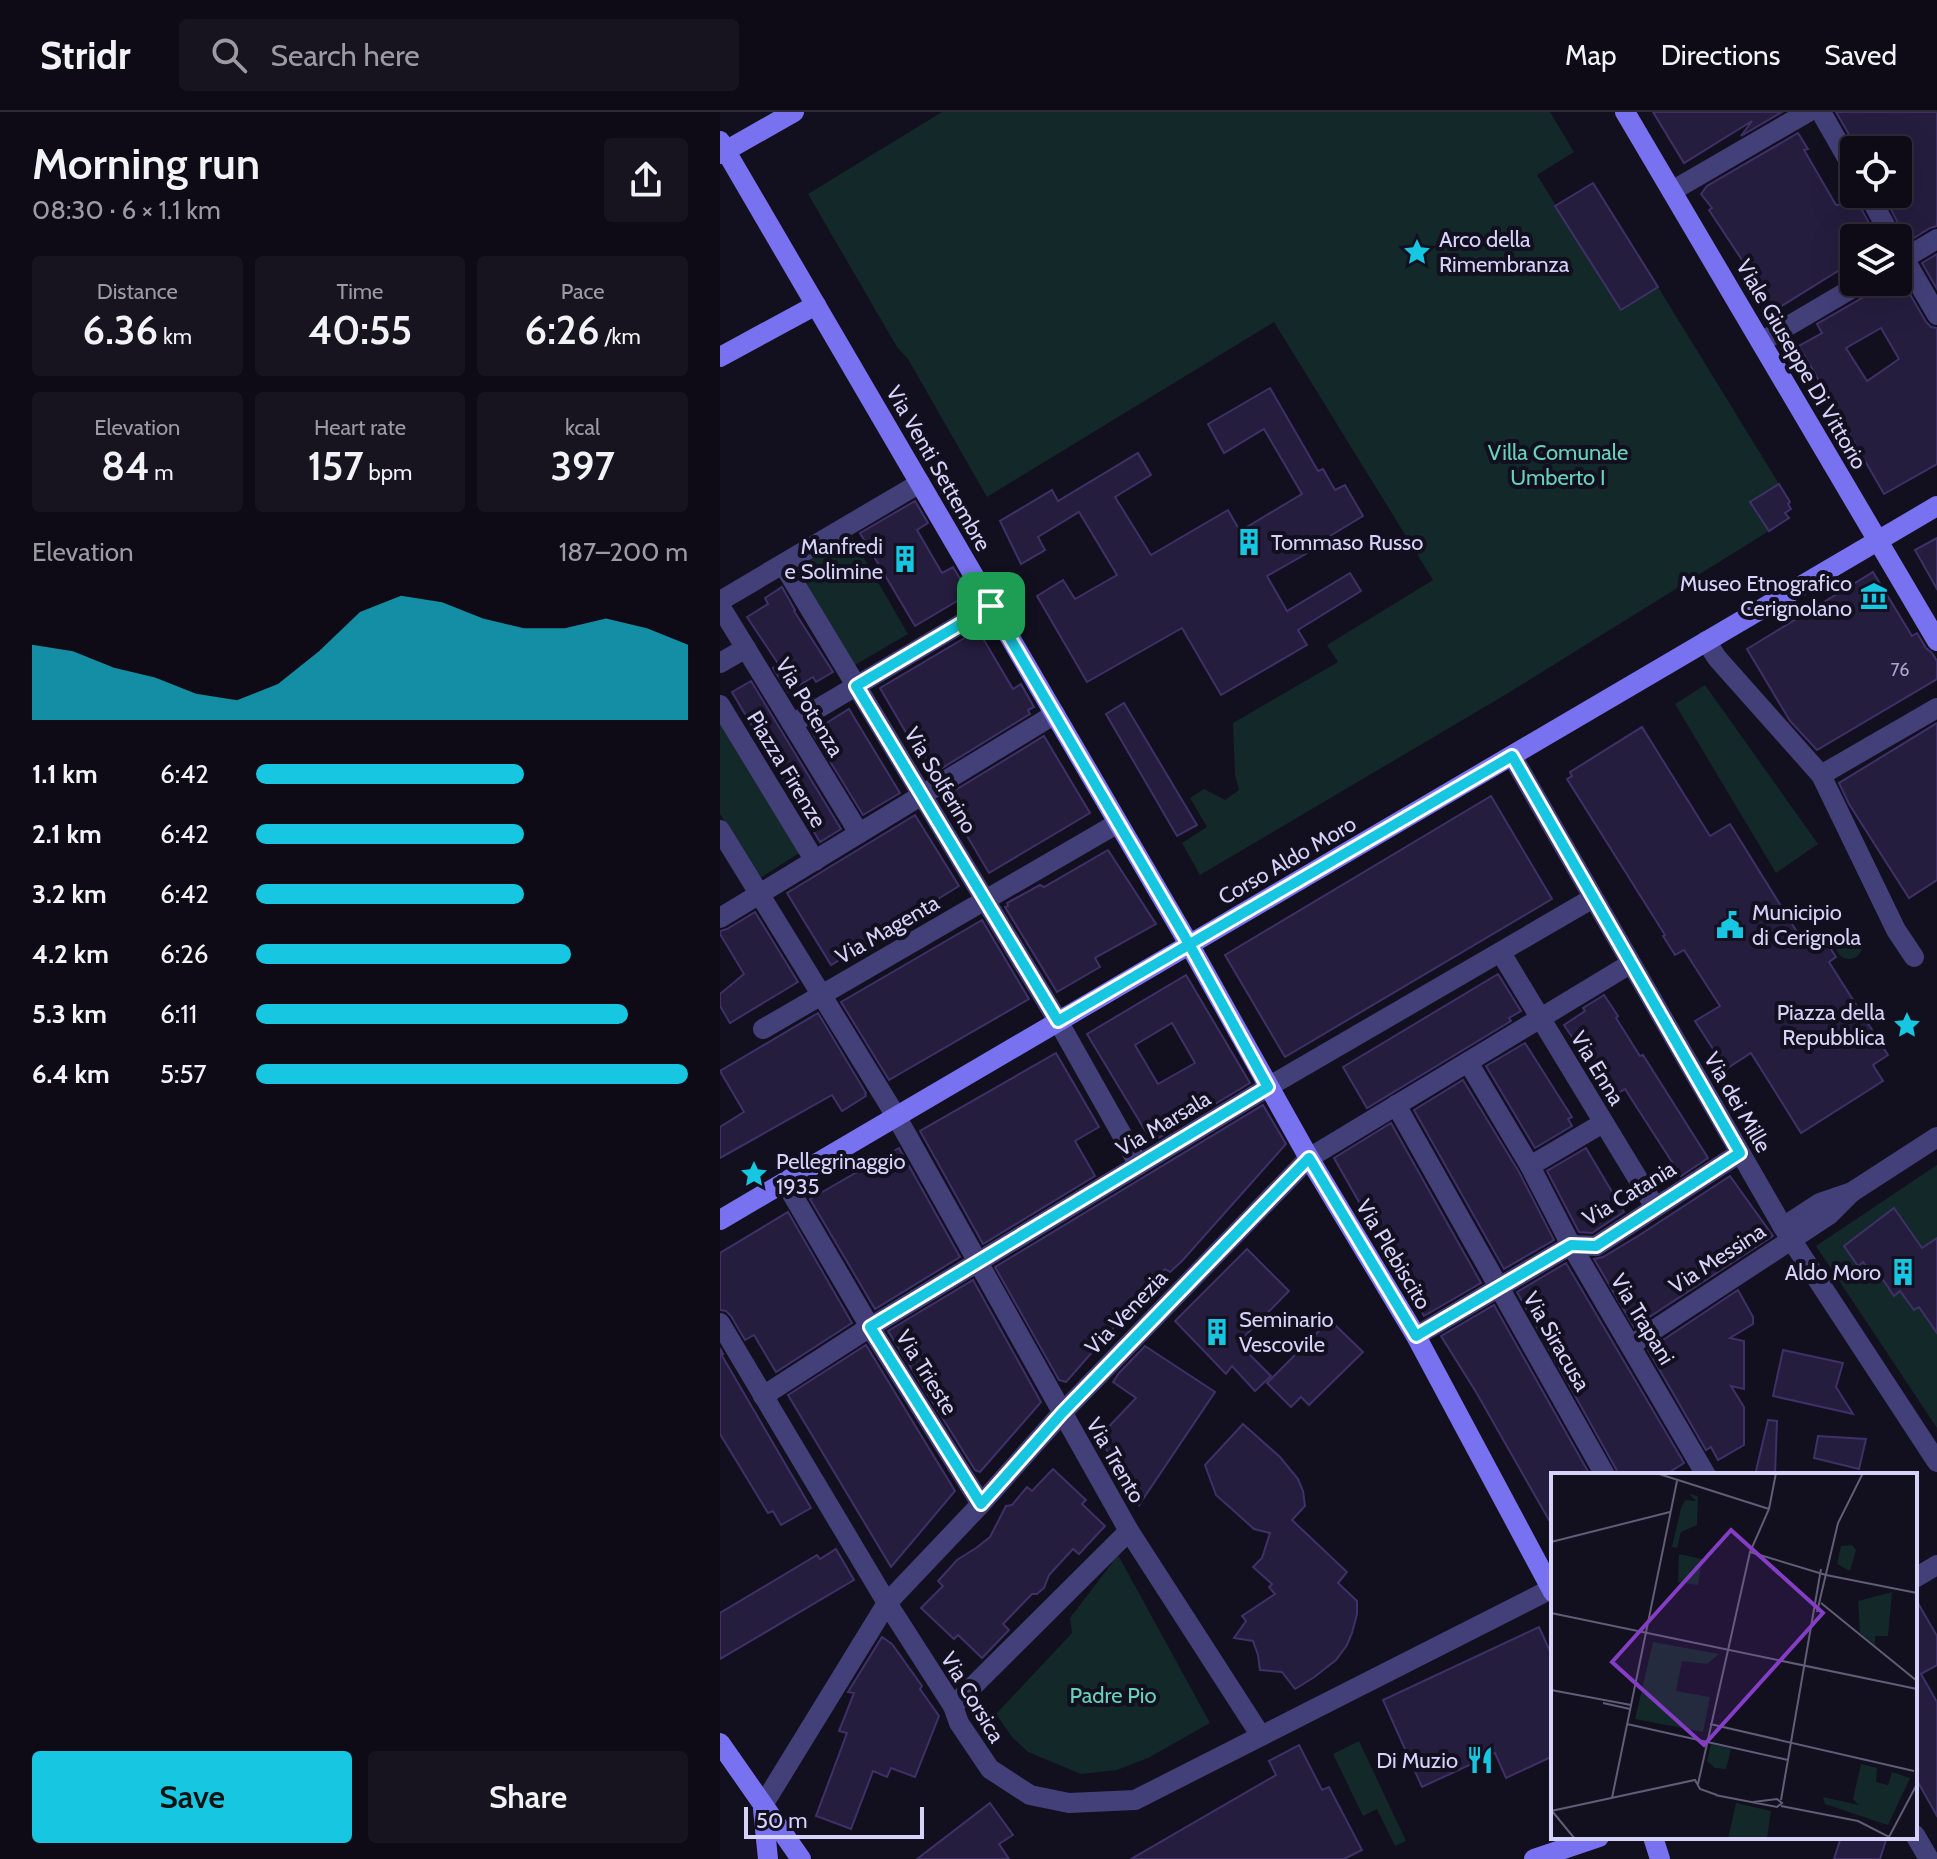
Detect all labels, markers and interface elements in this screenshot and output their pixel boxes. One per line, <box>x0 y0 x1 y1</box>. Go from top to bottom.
search box <box>179 19 739 91</box>
text: Stridr <box>40 32 131 79</box>
icon: search <box>207 33 251 77</box>
text: Search here <box>271 37 420 74</box>
text: Map <box>1565 38 1617 72</box>
text: Directions <box>1661 38 1780 72</box>
text: Saved <box>1824 38 1897 72</box>
map controls <box>1840 136 1912 296</box>
button: locate <box>1840 136 1912 208</box>
text: Morning run <box>32 137 260 190</box>
button: share <box>604 138 688 222</box>
text: 08:30 · 6 × 1.1 km <box>32 194 221 226</box>
button: layers <box>1840 224 1912 296</box>
place label: Arco della Rimembranza <box>1439 226 1570 278</box>
place icon: Arco della Rimembranza <box>1402 237 1432 267</box>
street label: Viale Giuseppe Di Vittorio <box>1730 254 1873 474</box>
text: Distance <box>97 278 178 305</box>
text: Time <box>337 278 383 305</box>
text: Pace <box>561 278 605 305</box>
text: 6.36 <box>83 305 158 354</box>
text: 40:55 <box>308 305 412 354</box>
text: 6:26 <box>525 305 600 354</box>
text: km <box>158 323 192 350</box>
text: /km <box>600 323 641 350</box>
street label: Via Venti Settembre <box>880 381 997 556</box>
text: Elevation <box>94 414 180 441</box>
text: Heart rate <box>314 414 406 441</box>
text: kcal <box>565 414 600 441</box>
park label: Villa Comunale Umberto I <box>1488 439 1628 491</box>
text: 84 <box>101 441 149 490</box>
text: 157 <box>308 441 364 490</box>
text: 397 <box>550 441 615 490</box>
text: m <box>149 459 174 486</box>
text: bpm <box>364 459 412 486</box>
building icon: Tommaso Russo <box>1234 527 1264 557</box>
place label: Tommaso Russo <box>1271 529 1423 556</box>
place label: Manfredi e Solimine <box>784 533 883 585</box>
text: Elevation <box>32 536 134 568</box>
text: 187–200 m <box>559 536 688 568</box>
building icon: Manfredi e Solimine <box>890 544 920 574</box>
place label: Museo Etnografico Cerignolano <box>1680 570 1852 622</box>
pin <box>957 572 1025 640</box>
museum icon: Museo Etnografico Cerignolano <box>1859 581 1889 611</box>
icon: arrive <box>969 584 1013 628</box>
street label: Via Potenza <box>770 653 850 762</box>
house number: 76 <box>1891 659 1909 681</box>
street label: Piazza Firenze <box>741 706 832 833</box>
street label: Via Solferino <box>898 722 983 838</box>
text: 1.1 km <box>32 758 98 790</box>
text: 6:42 <box>160 758 209 790</box>
street label: Corso Aldo Moro <box>1214 810 1361 911</box>
text: 2.1 km <box>32 818 102 850</box>
text: 6:42 <box>160 818 209 850</box>
text: 3.2 km <box>32 878 107 910</box>
text: 6:42 <box>160 878 209 910</box>
street label: Via Magenta <box>831 889 944 970</box>
place label: Municipio di Cerignola <box>1752 899 1861 951</box>
public building icon: Municipio di Cerignola <box>1715 910 1745 940</box>
text: 4.2 km <box>32 938 109 970</box>
text: 6:26 <box>160 938 209 970</box>
text: 5.3 km <box>32 998 107 1030</box>
text: 6:11 <box>160 998 197 1030</box>
place label: Piazza della Repubblica <box>1777 999 1885 1051</box>
place icon: Piazza della Repubblica <box>1892 1010 1922 1040</box>
street label: Via Enna <box>1565 1026 1630 1111</box>
street label: Via dei Mille <box>1698 1047 1777 1157</box>
text: 6.4 km <box>32 1058 110 1090</box>
text: 5:57 <box>160 1058 207 1090</box>
street label: Via Marsala <box>1111 1085 1216 1162</box>
place label: Pellegrinaggio 1935 <box>776 1148 906 1200</box>
street label: Via Catania <box>1578 1155 1681 1232</box>
place icon: Pellegrinaggio 1935 <box>739 1159 769 1189</box>
street label: Via Plebiscito <box>1350 1194 1437 1314</box>
street label: Via Messina <box>1664 1217 1771 1299</box>
building icon: Aldo Moro <box>1888 1257 1918 1287</box>
place label: Aldo Moro <box>1785 1259 1881 1286</box>
street label: Via Venezia <box>1079 1264 1174 1360</box>
street label: Via Trapani <box>1605 1269 1680 1370</box>
street label: Via Siracusa <box>1517 1287 1596 1396</box>
place label: Seminario Vescovile <box>1239 1306 1334 1358</box>
building icon: Seminario Vescovile <box>1202 1317 1232 1347</box>
street label: Via Trieste <box>890 1325 963 1420</box>
street label: Via Trento <box>1080 1413 1151 1508</box>
inset map <box>1551 1473 1917 1839</box>
street label: Via Corsica <box>935 1647 1010 1748</box>
park label: Padre Pio <box>1069 1682 1157 1709</box>
restaurant icon: Di Muzio <box>1465 1745 1495 1775</box>
place label: Di Muzio <box>1376 1747 1458 1774</box>
button: Save <box>32 1751 352 1843</box>
button: Share <box>368 1751 688 1843</box>
scale bar <box>744 1803 924 1839</box>
text: 50 m <box>756 1807 808 1834</box>

